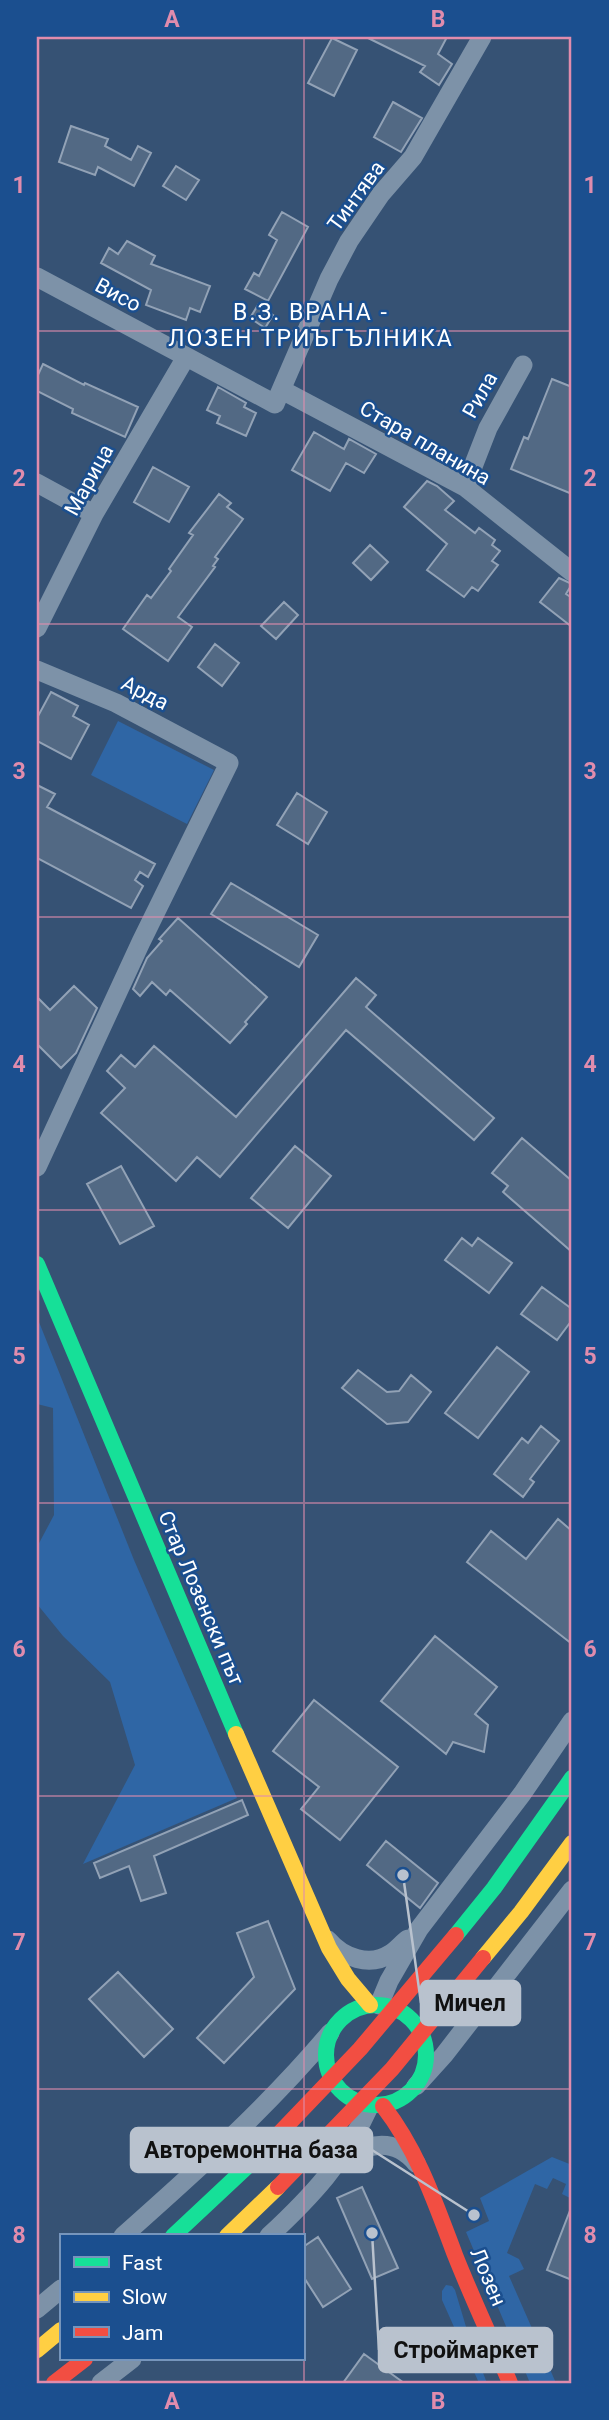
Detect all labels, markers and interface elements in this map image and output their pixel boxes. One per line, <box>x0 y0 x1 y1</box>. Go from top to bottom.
text: A <box>164 6 180 33</box>
text: B <box>431 6 445 33</box>
street label: Тинтява <box>323 156 389 236</box>
text: 1 <box>12 172 26 199</box>
text: 1 <box>583 172 597 199</box>
street label: Висо <box>91 273 145 317</box>
district label: В.З. ВРАНА - ЛОЗЕН ТРИЪГЪЛНИКА <box>168 299 454 352</box>
street label: Рила <box>458 368 502 422</box>
street label: Стара планина <box>355 396 495 490</box>
street label: Марица <box>60 440 118 520</box>
text: 2 <box>12 465 26 492</box>
text: 2 <box>583 465 597 492</box>
street label: Арда <box>118 671 172 715</box>
text: 3 <box>12 758 26 785</box>
text: 3 <box>583 758 597 785</box>
text: 4 <box>12 1051 26 1078</box>
text: 4 <box>583 1051 597 1078</box>
text: 5 <box>12 1343 26 1370</box>
text: 5 <box>583 1343 597 1370</box>
street label: Стар Лозенски път <box>153 1507 249 1689</box>
text: 6 <box>12 1636 26 1663</box>
text: 6 <box>583 1636 597 1663</box>
text: 7 <box>12 1929 26 1956</box>
text: 7 <box>583 1929 597 1956</box>
callout: Мичел <box>421 1981 520 2025</box>
text: Мичел <box>434 1990 506 2017</box>
callout: Авторемонтна база <box>131 2128 372 2172</box>
text: Авторемонтна база <box>144 2137 358 2164</box>
text: 8 <box>12 2222 26 2249</box>
text: 8 <box>583 2222 597 2249</box>
legend <box>60 2234 304 2360</box>
street label: Лозен <box>465 2244 511 2310</box>
text: Fast <box>122 2251 163 2275</box>
text: Slow <box>122 2285 168 2309</box>
text: Jam <box>122 2321 163 2345</box>
callout: Строймаркет <box>379 2328 552 2372</box>
text: Строймаркет <box>393 2337 539 2364</box>
text: A <box>164 2388 180 2415</box>
text: B <box>431 2388 445 2415</box>

